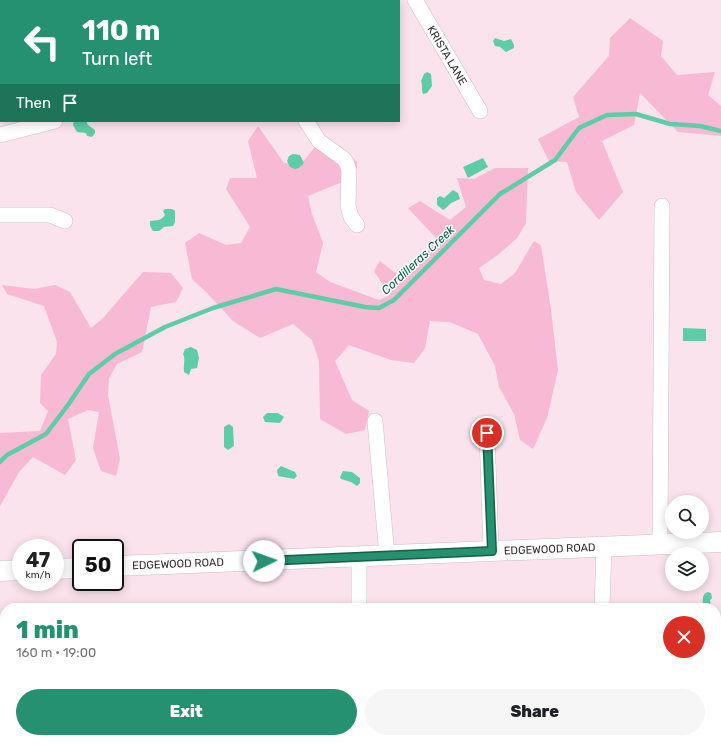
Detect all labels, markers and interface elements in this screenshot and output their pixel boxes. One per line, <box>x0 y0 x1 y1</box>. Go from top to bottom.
text: 110 m <box>82 14 160 47</box>
icon: left <box>16 16 68 68</box>
street label: KRISTA LANE <box>425 23 470 88</box>
text: Turn left <box>82 48 152 70</box>
icon: arrive <box>59 92 81 114</box>
text: Then <box>16 94 51 112</box>
water label: Cordilleras Creek <box>379 222 458 297</box>
pin <box>470 416 504 450</box>
icon: arrive <box>476 422 498 444</box>
map controls <box>665 495 709 591</box>
button: search <box>665 495 709 539</box>
speed limit sign: 50 <box>72 539 124 591</box>
position arrow <box>243 540 285 582</box>
street label: EDGEWOOD ROAD <box>504 540 596 557</box>
button: layers <box>665 547 709 591</box>
text: 47 <box>26 548 50 572</box>
street label: EDGEWOOD ROAD <box>132 555 224 572</box>
text: km/h <box>26 569 50 581</box>
text: 1 min <box>16 616 79 644</box>
button: close <box>663 616 705 658</box>
text: 160 m · 19:00 <box>16 645 96 660</box>
button: Exit <box>16 689 357 735</box>
button: Share <box>365 689 705 735</box>

